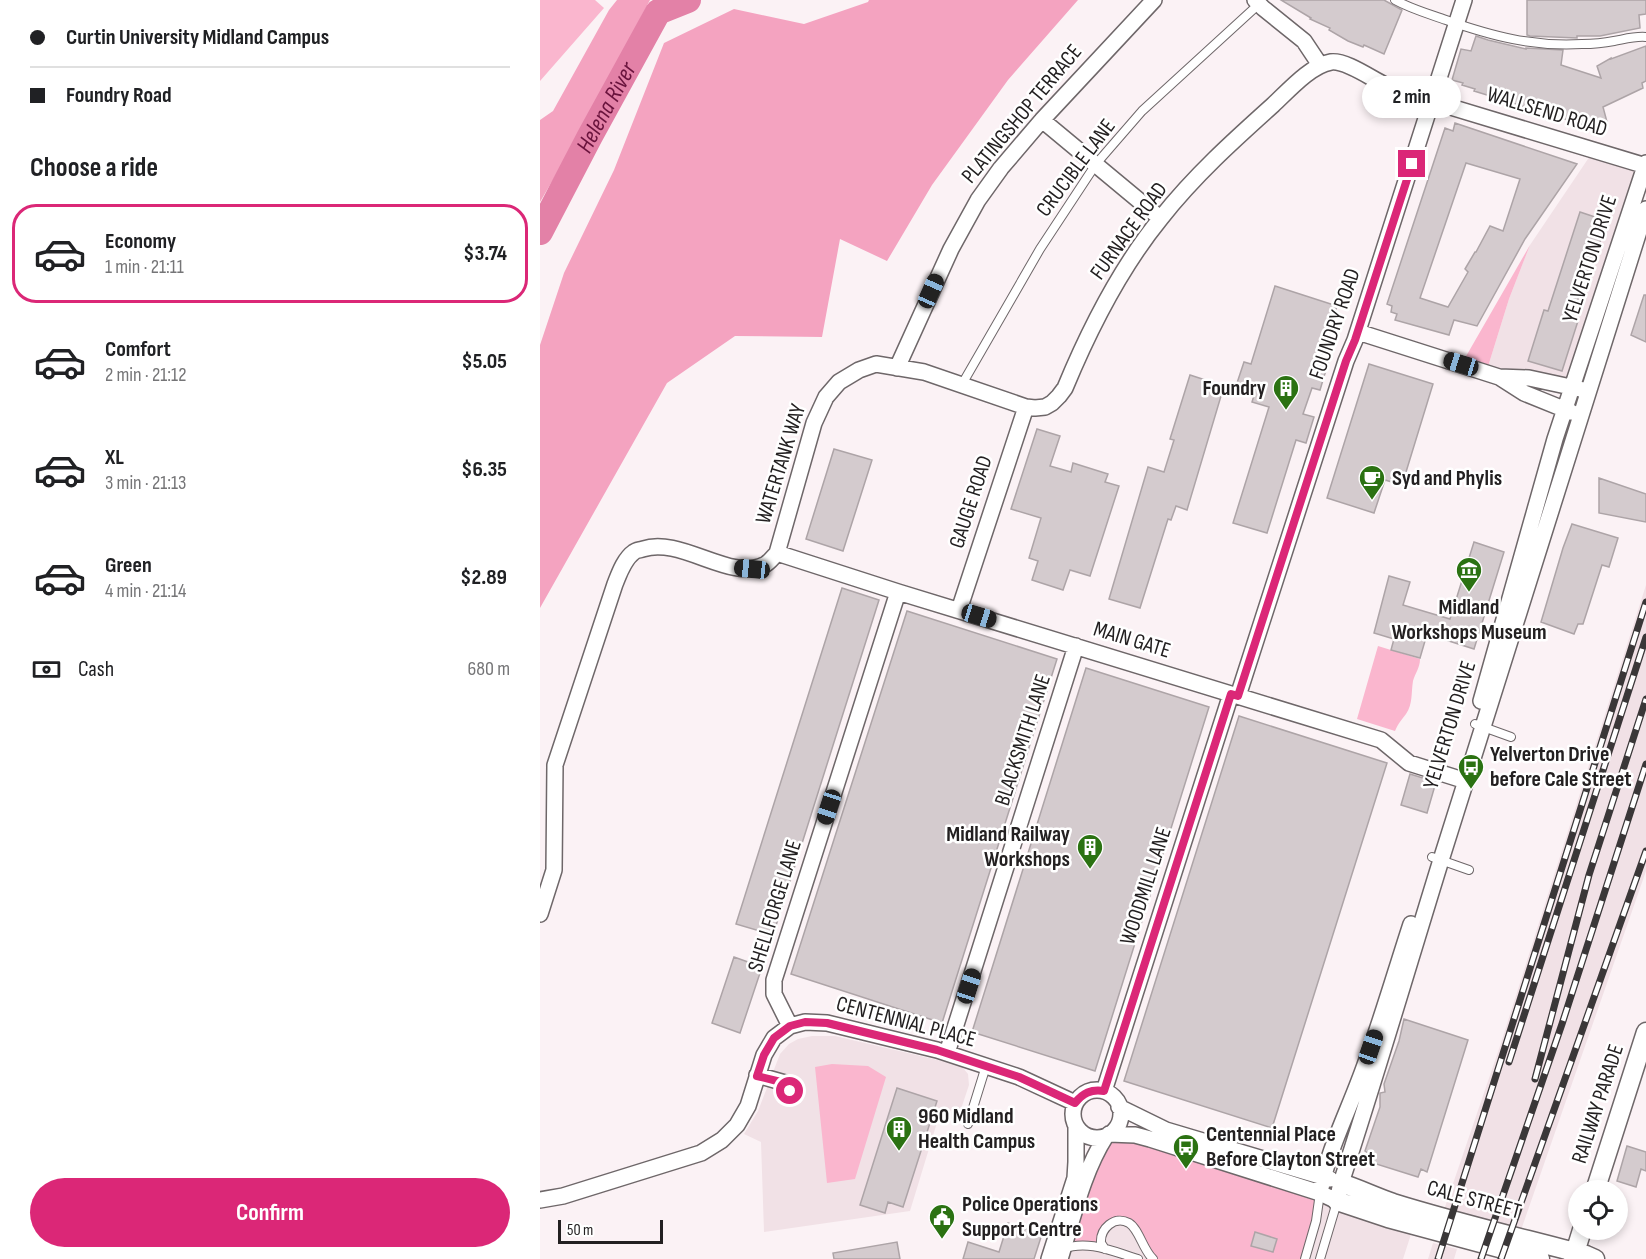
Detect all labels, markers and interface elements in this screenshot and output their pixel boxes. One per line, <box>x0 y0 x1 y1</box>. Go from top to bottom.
text: Curtin University Midland Campus <box>66 24 329 51</box>
street label: PLATINGSHOP TERRACE <box>956 39 1088 189</box>
water label: Helena River <box>569 56 643 157</box>
callout: 2 min <box>1362 77 1462 119</box>
street label: WALLSEND ROAD <box>1484 81 1610 143</box>
text: Foundry Road <box>66 82 172 109</box>
text: 2 min <box>1392 85 1431 109</box>
street label: CRUCIBLE LANE <box>1031 114 1121 222</box>
route end <box>1398 150 1425 177</box>
text: Choose a ride <box>30 152 158 184</box>
street label: FURNACE ROAD <box>1085 177 1173 285</box>
street label: YELVERTON DRIVE <box>1557 192 1623 326</box>
icon: car <box>33 227 87 281</box>
text: Economy <box>105 228 176 255</box>
text: $3.74 <box>463 240 507 267</box>
text: 1 min · 21:11 <box>105 255 184 279</box>
street label: FOUNDRY ROAD <box>1303 265 1367 383</box>
car <box>915 271 947 311</box>
icon: car <box>33 335 87 389</box>
text: Comfort <box>105 336 171 363</box>
text: $5.05 <box>461 348 507 375</box>
car <box>1441 350 1481 378</box>
text: 2 min · 21:12 <box>105 363 186 387</box>
building icon: Foundry <box>1271 373 1301 411</box>
place label: Foundry <box>1203 375 1266 402</box>
street label: WATERTANK WAY <box>750 401 812 527</box>
icon: car <box>33 443 87 497</box>
text: XL <box>105 444 124 471</box>
street label: GAUGE ROAD <box>943 452 999 552</box>
text: $6.35 <box>461 456 507 483</box>
cafe icon: Syd and Phylis <box>1357 463 1387 501</box>
place label: Syd and Phylis <box>1392 465 1502 492</box>
text: 3 min · 21:13 <box>105 471 186 495</box>
icon: car <box>33 551 87 605</box>
text: Green <box>105 552 152 579</box>
museum icon: Midland Workshops Museum <box>1454 555 1484 593</box>
car <box>733 558 771 580</box>
text: $2.89 <box>460 564 507 591</box>
text: 4 min · 21:14 <box>105 579 186 603</box>
place label: Midland Workshops Museum <box>1391 594 1547 646</box>
car <box>959 602 999 630</box>
street label: MAIN GATE <box>1090 616 1174 664</box>
icon: cash <box>30 653 63 686</box>
text: Cash <box>78 656 114 683</box>
text: 680 m <box>468 657 510 681</box>
street label: YELVERTON DRIVE <box>1418 658 1482 792</box>
street label: BLACKSMITH LANE <box>989 671 1057 809</box>
place label: Yelverton Drive before Cale Street <box>1490 741 1632 793</box>
bus stop icon: Yelverton Drive before Cale Street <box>1456 752 1486 790</box>
car <box>815 787 843 827</box>
place label: Midland Railway Workshops <box>946 821 1070 873</box>
street label: WOODMILL LANE <box>1114 824 1178 948</box>
building icon: Midland Railway Workshops <box>1075 832 1105 870</box>
street label: SHELLFORGE LANE <box>742 837 808 975</box>
car <box>955 966 983 1006</box>
street label: CENTENNIAL PLACE <box>833 990 979 1054</box>
car <box>1357 1027 1385 1067</box>
street label: RAILWAY PARADE <box>1566 1041 1630 1167</box>
route start <box>776 1077 803 1104</box>
place label: 960 Midland Health Campus <box>918 1103 1035 1155</box>
building icon: 960 Midland Health Campus <box>884 1114 914 1152</box>
place label: Centennial Place Before Clayton Street <box>1206 1121 1375 1173</box>
bus stop icon: Centennial Place Before Clayton Street <box>1171 1132 1201 1170</box>
street label: CALE STREET <box>1424 1175 1524 1226</box>
button: Confirm <box>30 1178 510 1247</box>
map controls <box>1568 1180 1628 1240</box>
button: locate <box>1568 1180 1628 1240</box>
place label: Police Operations Support Centre <box>962 1191 1098 1243</box>
public building icon: Police Operations Support Centre <box>927 1202 957 1240</box>
scale bar <box>558 1217 663 1244</box>
text: 50 m <box>567 1221 593 1240</box>

